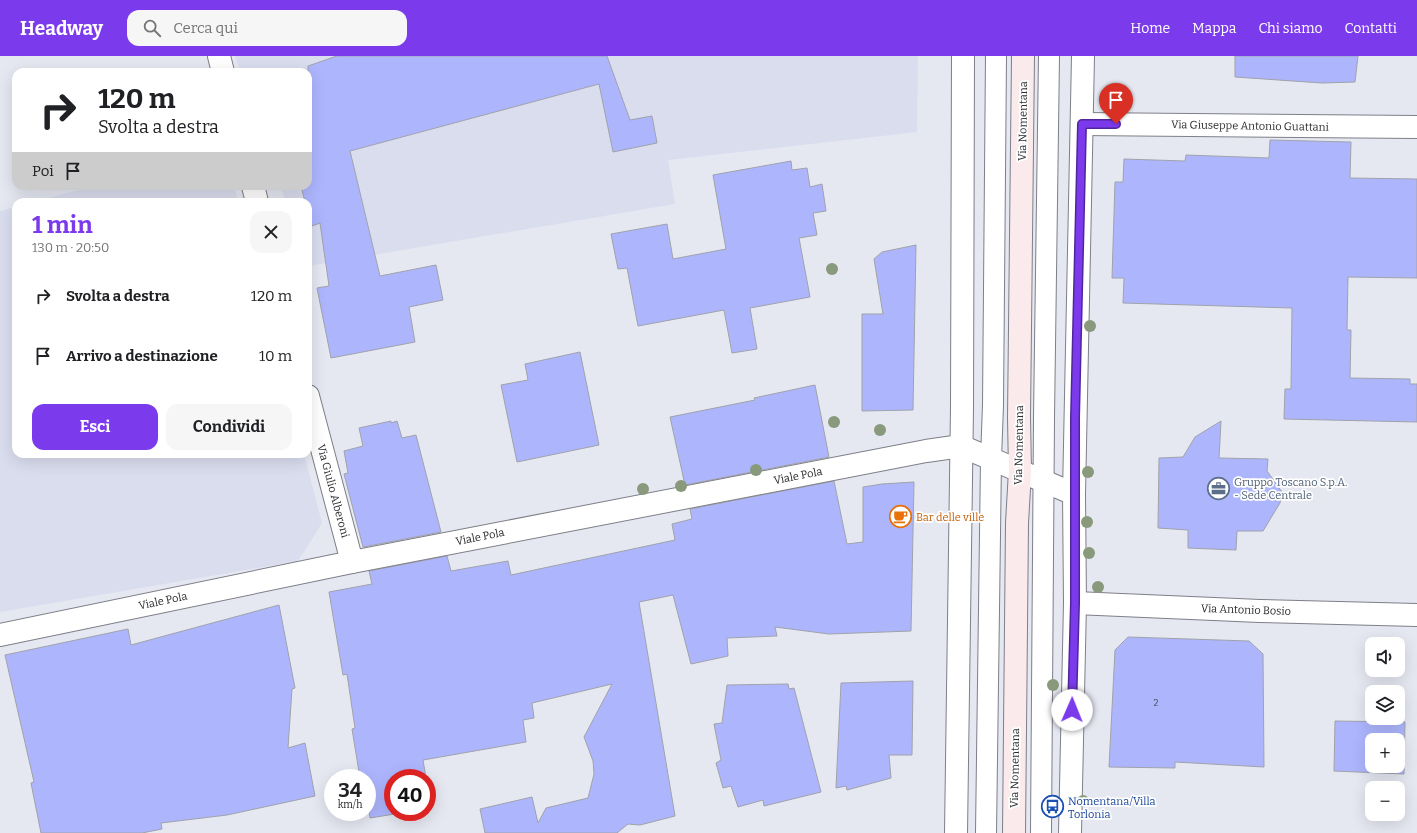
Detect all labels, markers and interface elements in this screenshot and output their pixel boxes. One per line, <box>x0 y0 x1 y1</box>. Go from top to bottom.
search box <box>127 10 407 46</box>
text: Headway <box>20 17 103 40</box>
icon: search <box>141 17 163 39</box>
text: Cerca qui <box>173 19 238 37</box>
text: Home <box>1130 20 1170 37</box>
text: Mappa <box>1192 20 1237 37</box>
text: Chi siamo <box>1259 20 1323 37</box>
text: Contatti <box>1345 20 1397 37</box>
street label: Via Nomentana <box>1016 81 1030 161</box>
text: 120 m <box>98 82 175 115</box>
pin <box>1099 83 1133 124</box>
icon: right <box>32 84 84 136</box>
icon: arrive <box>1105 89 1127 111</box>
text: Svolta a destra <box>98 116 219 138</box>
street label: Via Giuseppe Antonio Guattani <box>1171 118 1330 134</box>
icon: arrive <box>62 160 84 182</box>
text: Poi <box>32 162 54 180</box>
text: 1 min <box>32 211 93 239</box>
button: close <box>250 211 292 253</box>
text: 130 m · 20:50 <box>32 240 109 255</box>
icon: right <box>32 285 54 307</box>
text: Svolta a destra <box>66 287 170 305</box>
text: 120 m <box>251 287 292 305</box>
icon: arrive <box>32 345 54 367</box>
text: Arrivo a destinazione <box>66 347 218 365</box>
text: 10 m <box>259 347 292 365</box>
button: Esci <box>32 404 158 450</box>
button: Condividi <box>166 404 292 450</box>
street label: Via Nomentana <box>1012 405 1026 485</box>
street label: Via Giulio Alberoni <box>314 443 352 540</box>
street label: Viale Pola <box>773 465 823 487</box>
office icon: Gruppo Toscano S.p.A. - Sede Centrale <box>1206 475 1232 501</box>
place label: Gruppo Toscano S.p.A. - Sede Centrale <box>1234 476 1347 502</box>
cafe icon: Bar delle ville <box>887 504 913 530</box>
place label: Bar delle ville <box>916 511 984 524</box>
street label: Viale Pola <box>455 526 505 548</box>
street label: Viale Pola <box>137 590 189 612</box>
street label: Via Antonio Bosio <box>1201 602 1291 618</box>
map controls <box>1365 637 1405 821</box>
button: sound <box>1365 637 1405 677</box>
button: layers <box>1365 685 1405 725</box>
position arrow <box>1051 689 1093 731</box>
house number: 2 <box>1154 698 1159 708</box>
street label: Via Nomentana <box>1008 728 1022 808</box>
button: + <box>1365 733 1405 773</box>
speed limit sign: 40 <box>384 769 436 821</box>
text: 34 <box>338 778 362 802</box>
button: − <box>1365 781 1405 821</box>
bus stop icon: Nomentana/Villa Torlonia <box>1040 794 1066 820</box>
place label: Nomentana/Villa Torlonia <box>1068 795 1156 821</box>
text: km/h <box>338 799 362 811</box>

